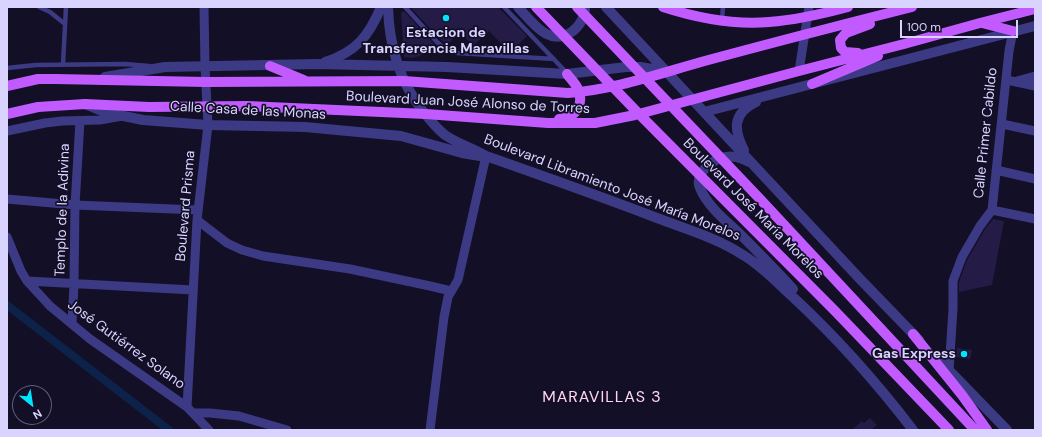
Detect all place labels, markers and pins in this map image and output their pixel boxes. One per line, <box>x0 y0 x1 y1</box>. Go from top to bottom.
marker: Estacion de Transferencia Maravillas <box>441 13 451 23</box>
place label: Estacion de Transferencia Maravillas <box>363 25 529 58</box>
place label: Gas Express <box>872 346 956 362</box>
marker: Gas Express <box>959 349 969 359</box>

